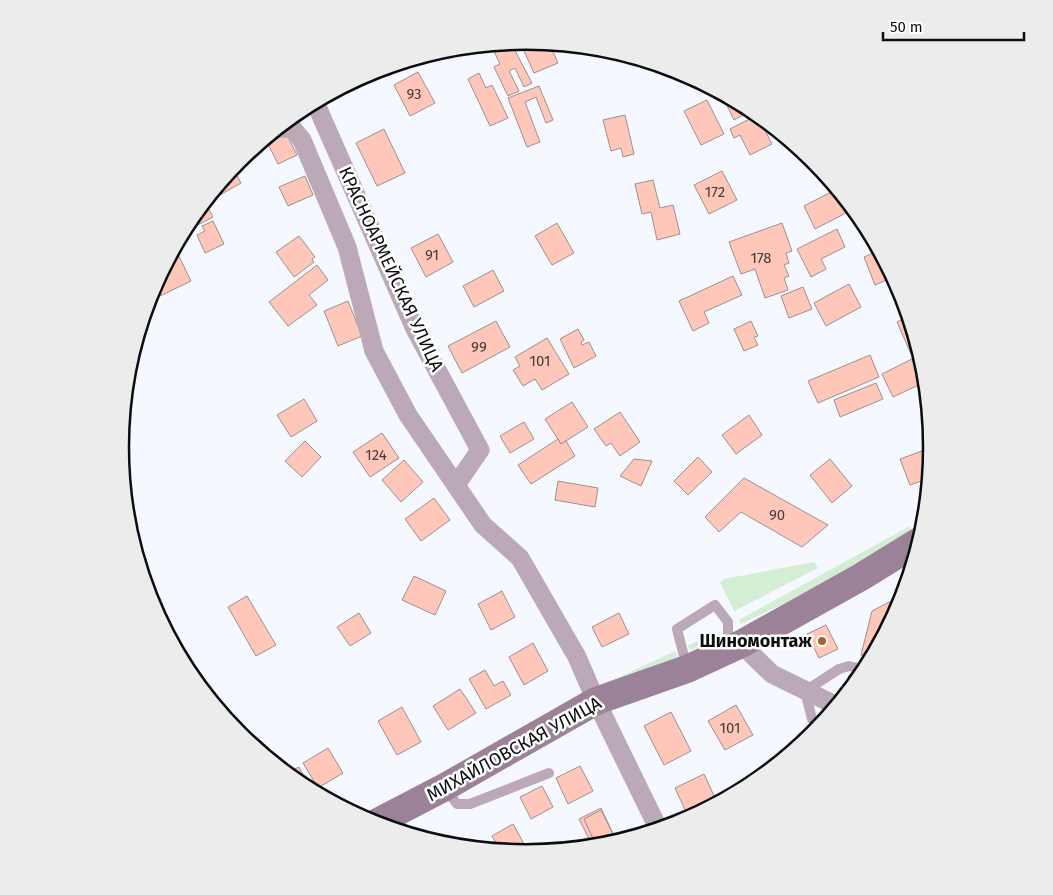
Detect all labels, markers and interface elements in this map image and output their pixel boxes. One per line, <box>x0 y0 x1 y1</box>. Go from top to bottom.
scale bar <box>883 10 1024 42</box>
text: 50 m <box>890 18 923 36</box>
house number: 93 <box>406 85 422 103</box>
street label: КРАСНОАРМЕЙСКАЯ УЛИЦА <box>334 163 448 375</box>
house number: 172 <box>705 183 725 201</box>
house number: 91 <box>425 246 439 264</box>
house number: 178 <box>750 249 772 267</box>
house number: 99 <box>471 338 487 356</box>
house number: 101 <box>530 352 551 370</box>
house number: 124 <box>365 446 387 464</box>
house number: 90 <box>769 506 785 524</box>
place label: Шиномонтаж <box>700 630 812 652</box>
marker: Шиномонтаж <box>816 635 828 647</box>
street label: МИХАЙЛОВСКАЯ УЛИЦА <box>423 691 606 806</box>
house number: 101 <box>720 719 741 737</box>

